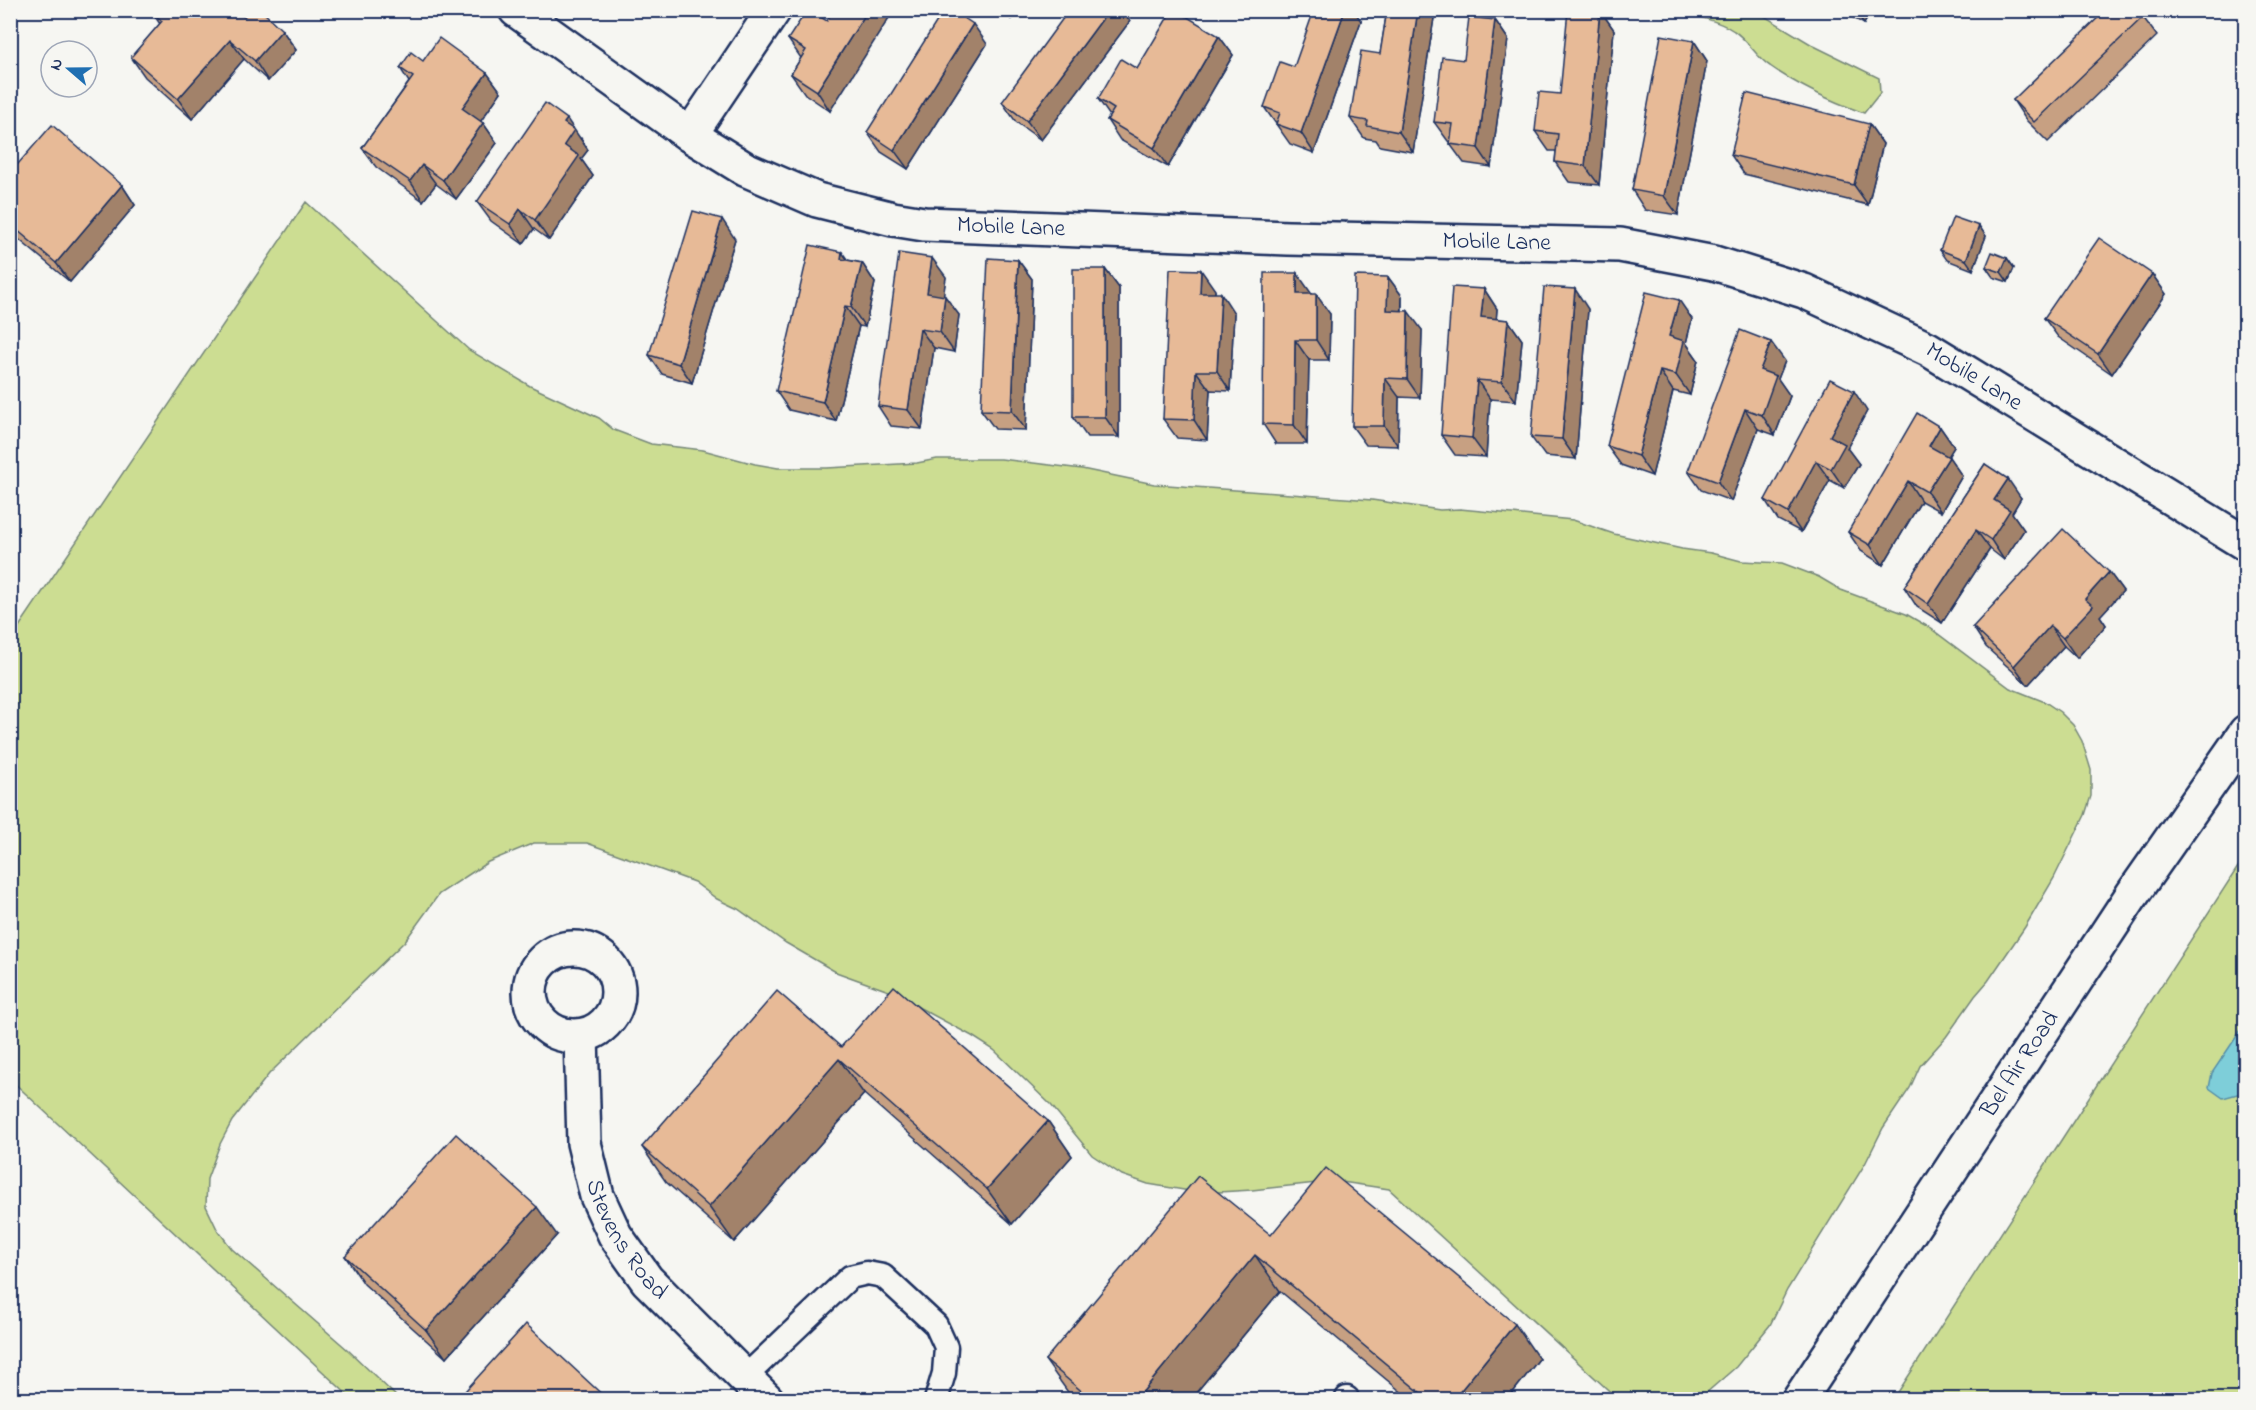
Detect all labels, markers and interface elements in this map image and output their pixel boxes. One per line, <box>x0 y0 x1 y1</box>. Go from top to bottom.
north arrow <box>39 39 99 99</box>
text: N <box>44 55 70 74</box>
street label: Mobile Lane <box>956 208 1066 247</box>
street label: Mobile Lane <box>1442 224 1552 261</box>
street label: Mobile Lane <box>1918 334 2029 421</box>
street label: Bel Air Road <box>1972 1004 2069 1126</box>
street label: Stevens Road <box>576 1176 676 1309</box>

